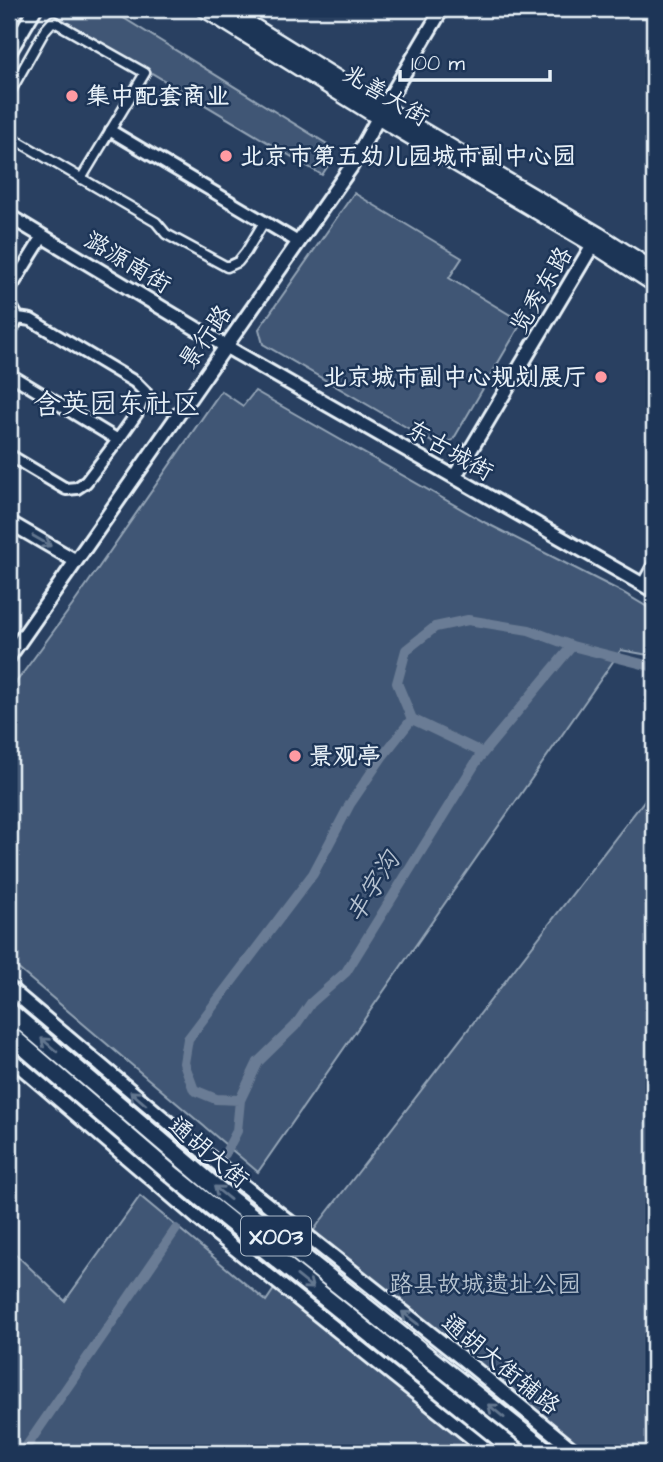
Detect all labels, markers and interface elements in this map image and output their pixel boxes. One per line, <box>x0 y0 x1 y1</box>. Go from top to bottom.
scale bar <box>400 38 551 82</box>
text: 100 m <box>411 49 466 78</box>
street label: 兆善大街 <box>336 57 435 135</box>
place label: 集中配套商业 <box>86 80 230 114</box>
marker: 集中配套商业 <box>64 88 80 104</box>
place label: 北京市第五幼儿园城市副中心园 <box>240 140 576 174</box>
marker: 北京市第五幼儿园城市副中心园 <box>218 148 234 164</box>
street label: 潞源南街 <box>78 224 177 302</box>
street label: 览秀东路 <box>503 241 581 340</box>
street label: 景行路 <box>171 298 240 377</box>
place label: 北京城市副中心规划展厅 <box>323 361 587 395</box>
marker: 北京城市副中心规划展厅 <box>593 369 609 385</box>
district label: 含英园东社区 <box>33 385 201 424</box>
street label: 东古城街 <box>399 412 500 490</box>
one-way arrow <box>32 534 52 548</box>
place label: 景观亭 <box>309 740 381 774</box>
marker: 景观亭 <box>287 748 303 764</box>
water label: 丰字沟 <box>337 843 410 930</box>
one-way arrow <box>40 1037 58 1053</box>
one-way arrow <box>129 1090 147 1106</box>
street label: 通胡大街 <box>161 1109 256 1197</box>
one-way arrow <box>213 1185 231 1200</box>
road number: X003 <box>241 1217 311 1256</box>
park label: 路县故城遗址公园 <box>389 1268 581 1302</box>
one-way arrow <box>296 1274 314 1290</box>
street label: 通胡大街辅路 <box>434 1306 567 1423</box>
one-way arrow <box>401 1311 420 1326</box>
one-way arrow <box>487 1403 505 1418</box>

